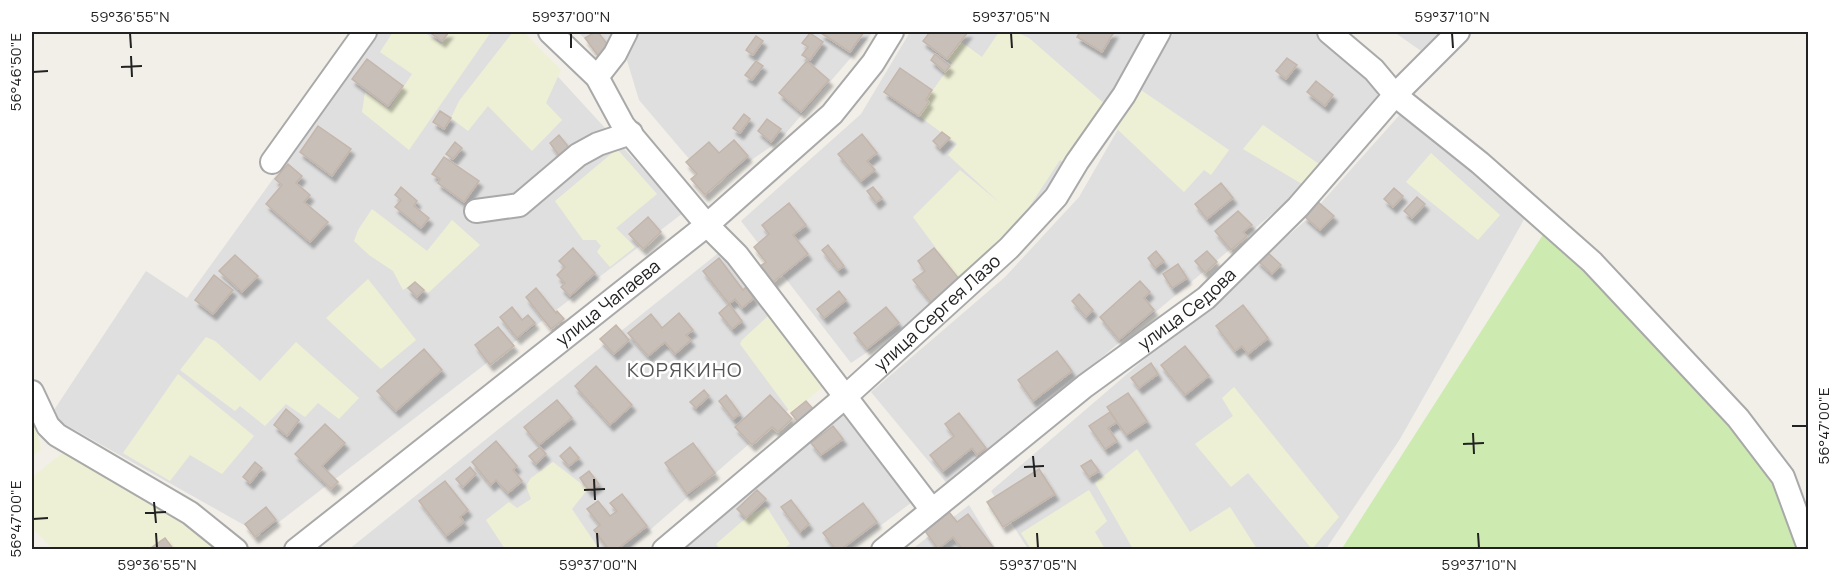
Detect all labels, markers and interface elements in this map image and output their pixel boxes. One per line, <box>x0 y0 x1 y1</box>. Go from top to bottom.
text: 59°36'55"N <box>91 6 170 27</box>
text: 59°37'00"N <box>532 6 610 27</box>
text: 59°37'05"N <box>972 6 1050 27</box>
text: 59°37'10"N <box>1415 6 1489 27</box>
text: 56°46'50"E <box>5 33 26 111</box>
street label: улица Сергея Лазо <box>868 248 1005 376</box>
street label: улица Чапаева <box>550 254 665 351</box>
street label: улица Седова <box>1133 262 1241 355</box>
district label: КОРЯКИНО <box>627 356 743 383</box>
text: 56°47'00"E <box>1813 387 1834 465</box>
text: 56°47'00"E <box>5 480 26 558</box>
text: 59°36'55"N <box>118 554 197 575</box>
text: 59°37'00"N <box>559 554 637 575</box>
text: 59°37'05"N <box>999 554 1077 575</box>
text: 59°37'10"N <box>1442 554 1516 575</box>

